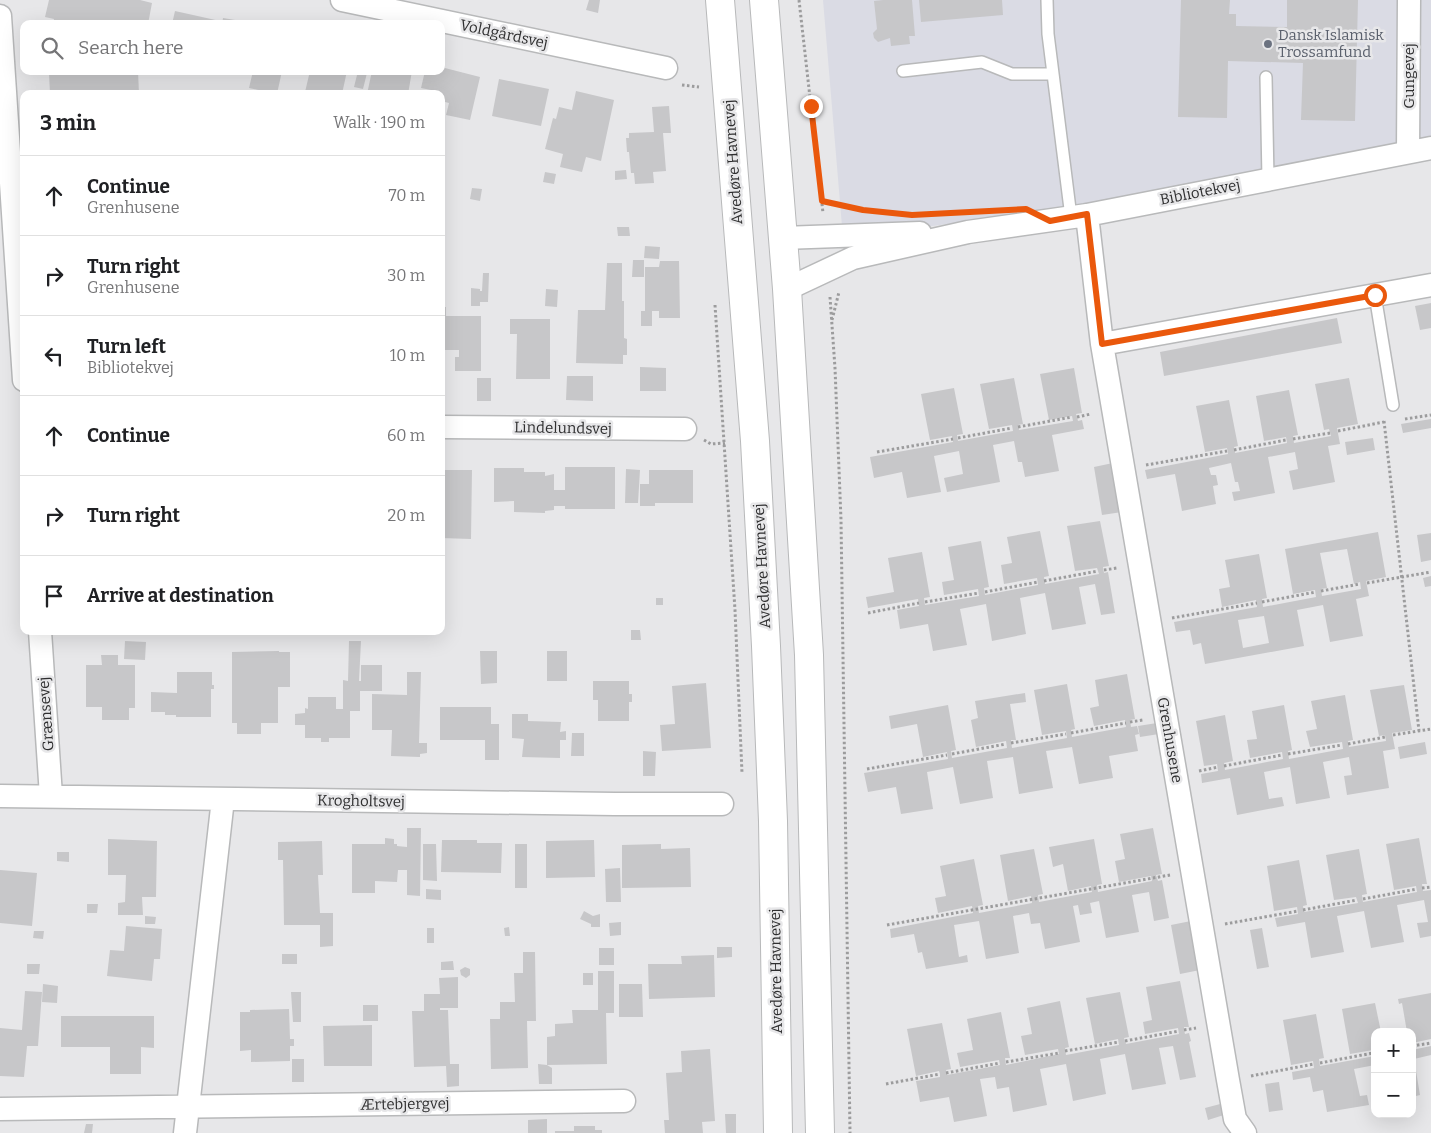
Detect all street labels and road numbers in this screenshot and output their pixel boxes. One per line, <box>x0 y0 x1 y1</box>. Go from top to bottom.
street label: Voldgårdsvej <box>458 16 550 52</box>
street label: Gungevej <box>1400 43 1418 109</box>
street label: Avedøre Havnevej <box>720 99 746 225</box>
street label: Bibliotekvej <box>1158 175 1242 209</box>
street label: Lindelundsvej <box>514 418 612 438</box>
street label: Avedøre Havnevej <box>750 503 774 629</box>
street label: Grænsevej <box>34 676 58 752</box>
street label: Grenhusene <box>1154 696 1186 784</box>
street label: Krogholtsvej <box>317 791 405 811</box>
street label: Avedøre Havnevej <box>766 908 786 1034</box>
street label: Ærtebjergvej <box>360 1094 450 1114</box>

